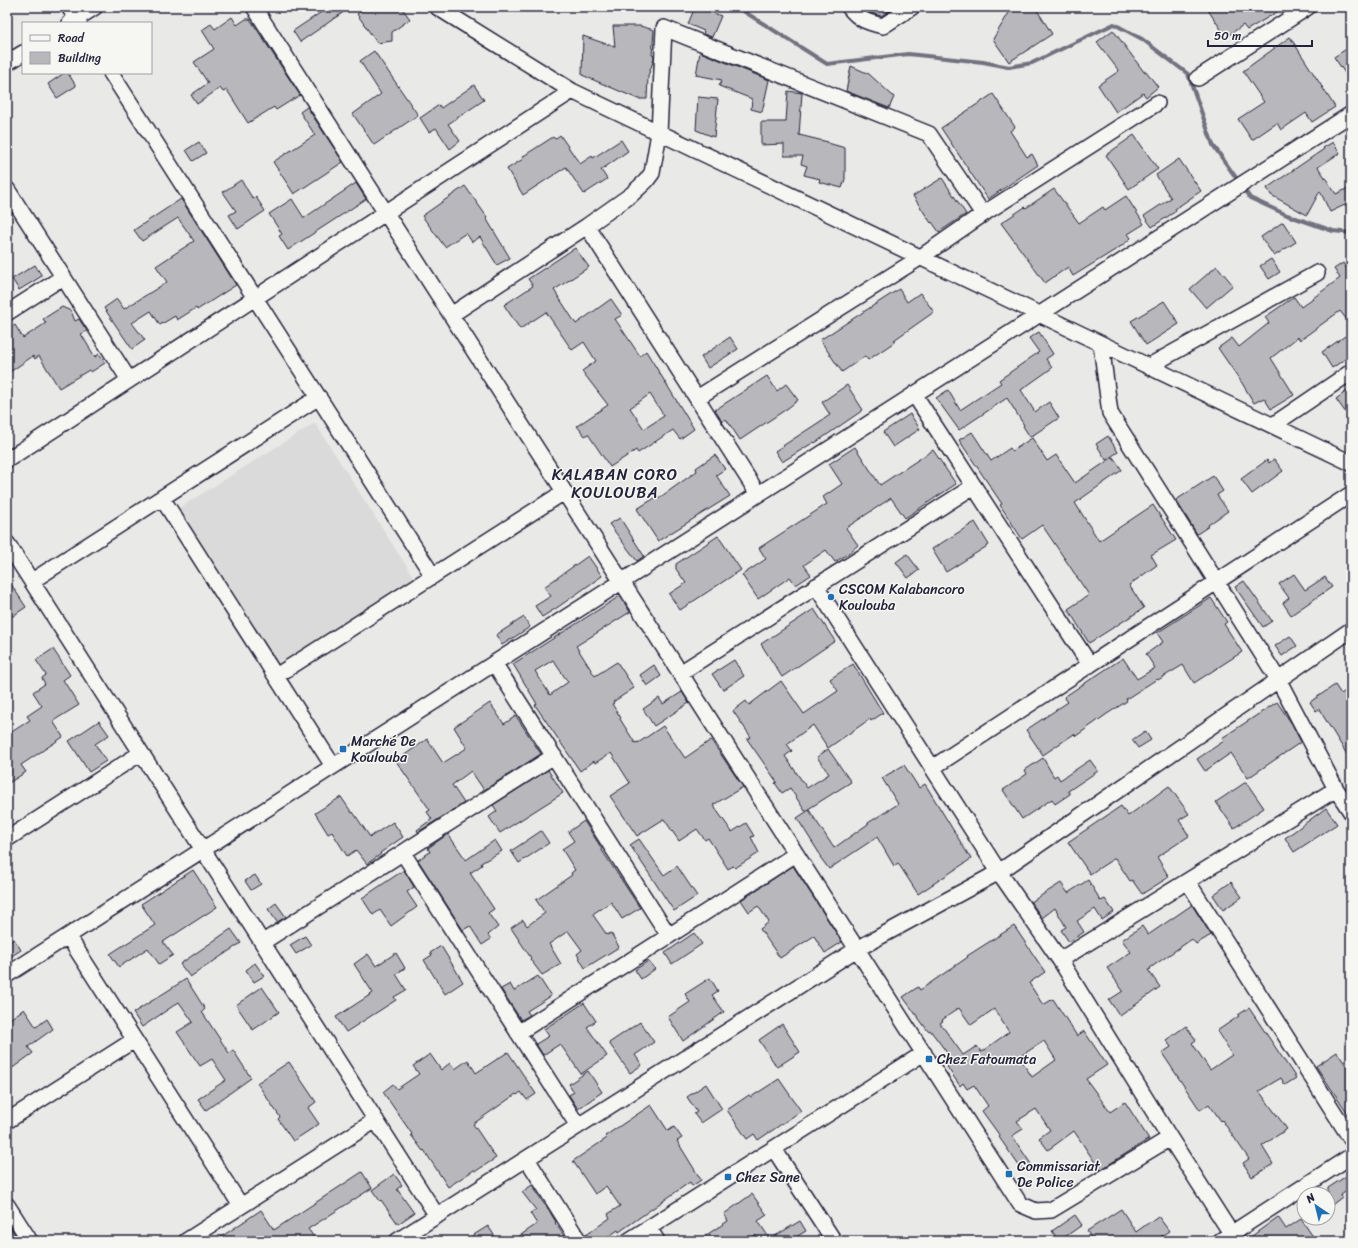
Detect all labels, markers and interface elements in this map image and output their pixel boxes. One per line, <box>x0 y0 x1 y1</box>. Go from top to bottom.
legend <box>22 22 152 74</box>
scale bar <box>1208 22 1312 48</box>
text: 50 m <box>1214 25 1241 47</box>
text: Road <box>58 27 85 49</box>
text: Building <box>58 47 101 69</box>
district label: KALABAN CORO KOULOUBA <box>552 460 678 507</box>
place label: CSCOM Kalabancoro Koulouba <box>839 577 965 618</box>
marker: CSCOM Kalabancoro Koulouba <box>826 592 836 602</box>
place label: Marché De Koulouba <box>351 729 416 770</box>
marker: Marché De Koulouba <box>338 744 348 754</box>
place label: Chez Fatoumata <box>937 1047 1036 1072</box>
marker: Chez Fatoumata <box>924 1054 934 1064</box>
place label: Commissariat De Police <box>1017 1154 1101 1195</box>
place label: Chez Sane <box>736 1165 800 1190</box>
marker: Commissariat De Police <box>1004 1169 1014 1179</box>
marker: Chez Sane <box>723 1172 733 1182</box>
north arrow <box>1296 1186 1336 1226</box>
text: N <box>1301 1188 1319 1209</box>

